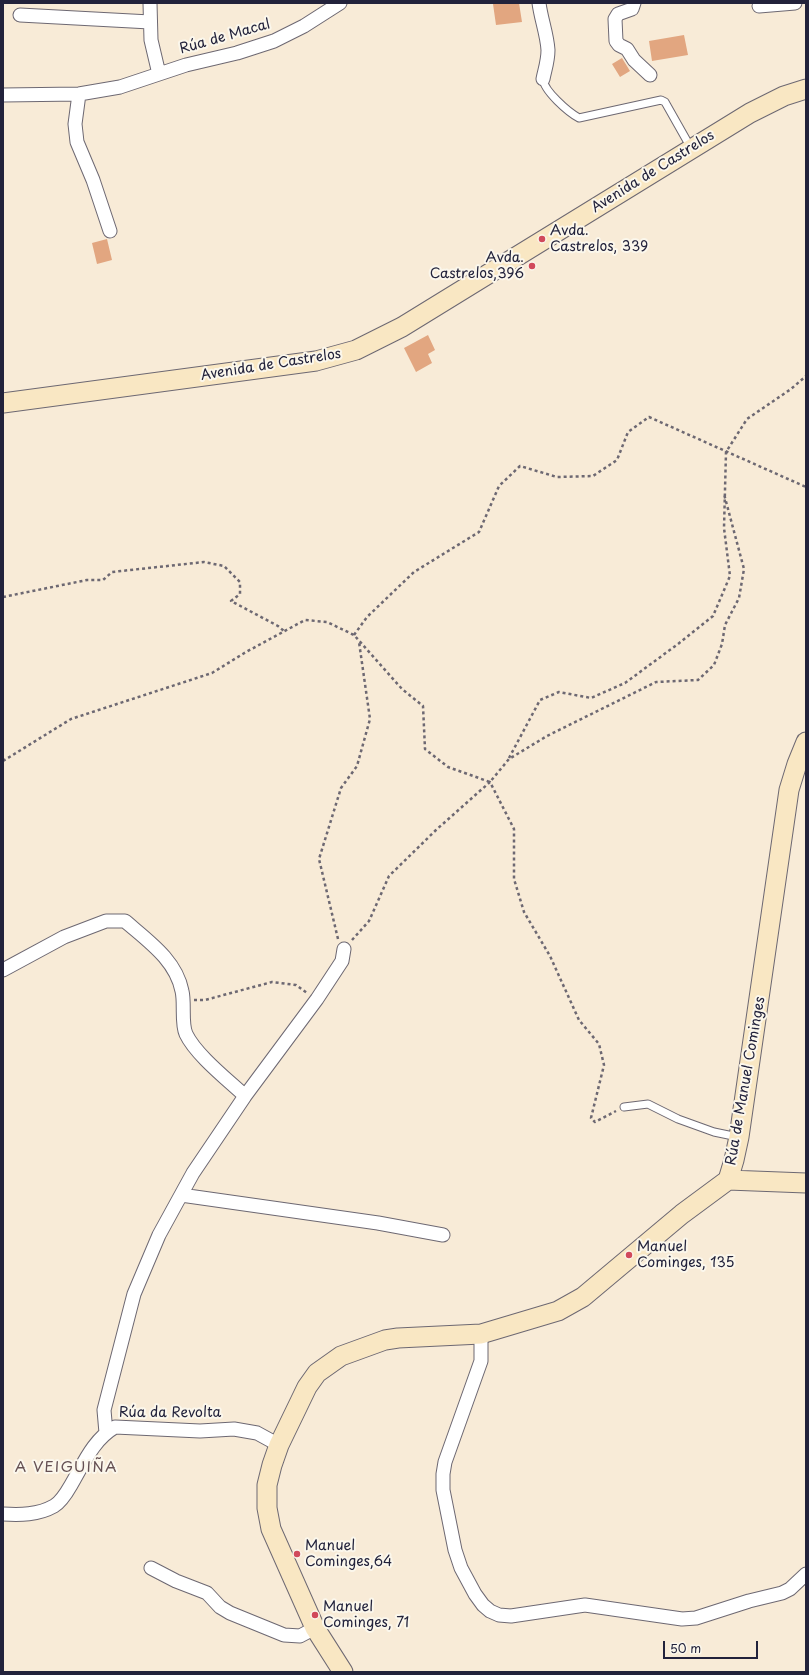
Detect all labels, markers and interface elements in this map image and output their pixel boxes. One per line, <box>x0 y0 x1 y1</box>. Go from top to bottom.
street label: Rúa de Macal <box>178 16 272 58</box>
street label: Avenida de Castrelos <box>588 127 718 217</box>
place label: Avda. Castrelos, 339 <box>550 223 648 256</box>
marker: Avda. Castrelos, 339 <box>537 234 547 244</box>
place label: Avda. Castrelos,396 <box>430 250 524 282</box>
marker: Avda. Castrelos,396 <box>527 261 537 271</box>
street label: Avenida de Castrelos <box>200 346 342 384</box>
street label: Rúa de Manuel Cominges <box>723 995 769 1167</box>
place label: Manuel Cominges, 135 <box>637 1239 734 1272</box>
marker: Manuel Cominges, 135 <box>624 1250 634 1260</box>
street label: Rúa da Revolta <box>119 1405 221 1421</box>
district label: A VEIGUIÑA <box>16 1459 116 1477</box>
place label: Manuel Cominges,64 <box>305 1538 392 1570</box>
marker: Manuel Cominges,64 <box>292 1549 302 1559</box>
place label: Manuel Cominges, 71 <box>323 1599 409 1632</box>
marker: Manuel Cominges, 71 <box>310 1610 320 1620</box>
scale bar <box>665 1633 760 1659</box>
text: 50 m <box>670 1639 701 1657</box>

